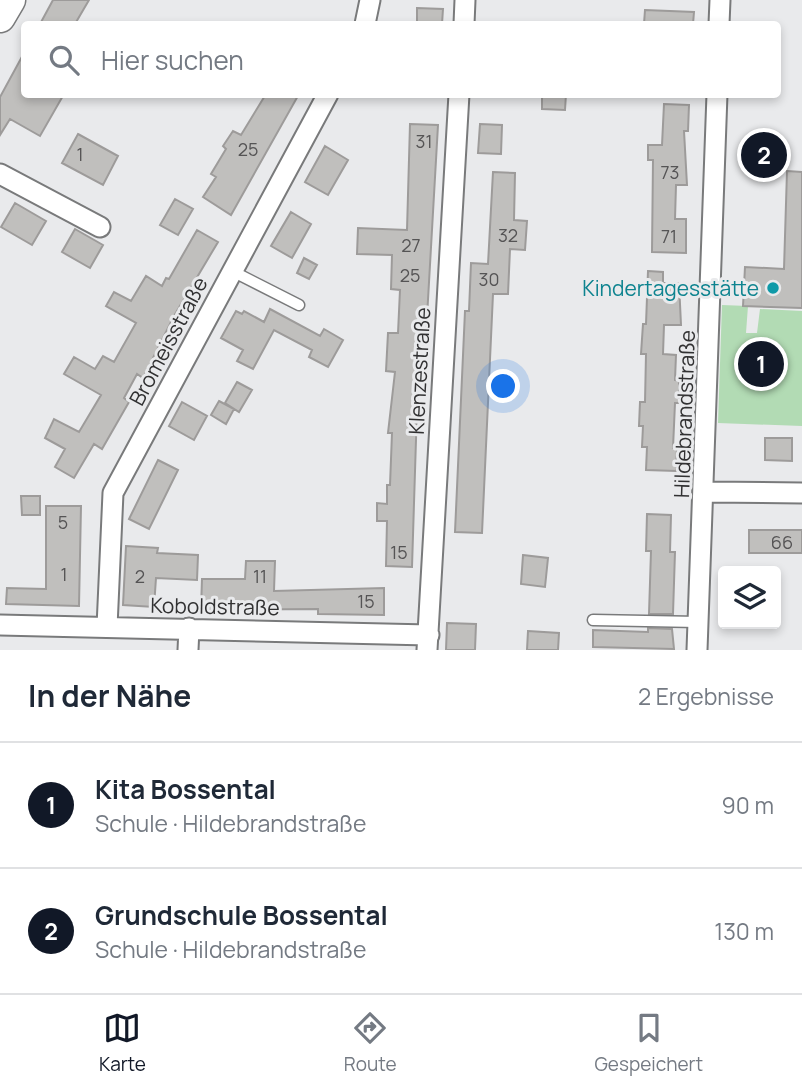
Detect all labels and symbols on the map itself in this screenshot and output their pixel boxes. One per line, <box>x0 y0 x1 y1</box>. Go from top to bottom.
house number: 31 <box>416 129 432 153</box>
pin: 2 <box>741 129 787 181</box>
house number: 25 <box>238 137 258 161</box>
house number: 1 <box>76 142 84 166</box>
house number: 73 <box>661 160 680 184</box>
house number: 32 <box>498 223 518 247</box>
house number: 71 <box>661 224 677 248</box>
house number: 27 <box>401 233 421 257</box>
house number: 25 <box>400 263 420 287</box>
house number: 30 <box>479 267 499 291</box>
street label: Bromeisstraße <box>122 272 214 410</box>
place label: Kindertagesstätte <box>582 274 759 302</box>
marker: Kindertagesstätte <box>765 280 781 296</box>
street label: Klenzestraße <box>402 307 436 435</box>
street label: Hildebrandstraße <box>667 330 701 498</box>
pin: 1 <box>738 338 784 390</box>
your location <box>486 369 520 403</box>
house number: 5 <box>58 510 68 534</box>
house number: 66 <box>771 530 793 554</box>
house number: 15 <box>390 540 408 564</box>
house number: 1 <box>60 562 68 586</box>
house number: 2 <box>135 564 145 588</box>
house number: 11 <box>253 564 267 588</box>
house number: 15 <box>357 589 375 613</box>
street label: Koboldstraße <box>150 591 280 621</box>

